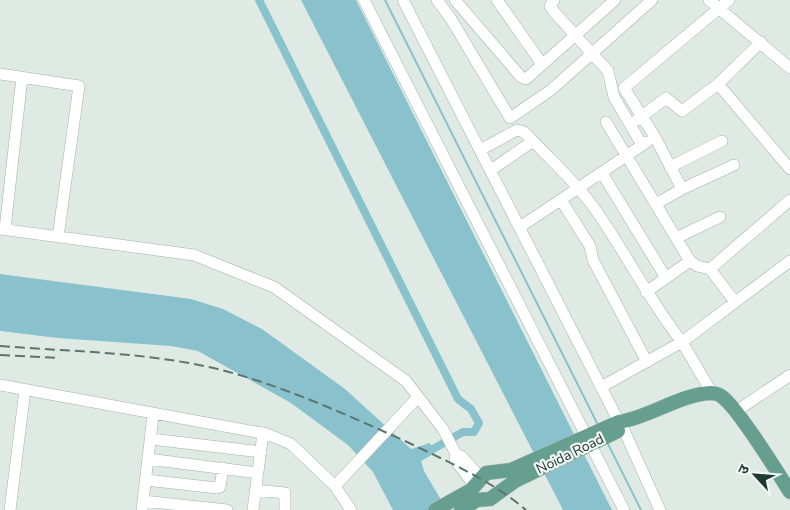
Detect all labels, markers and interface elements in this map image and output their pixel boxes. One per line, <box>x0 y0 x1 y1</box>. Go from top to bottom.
street label: Noida Road <box>533 429 607 479</box>
north arrow <box>730 450 780 500</box>
text: उ <box>733 461 754 477</box>

